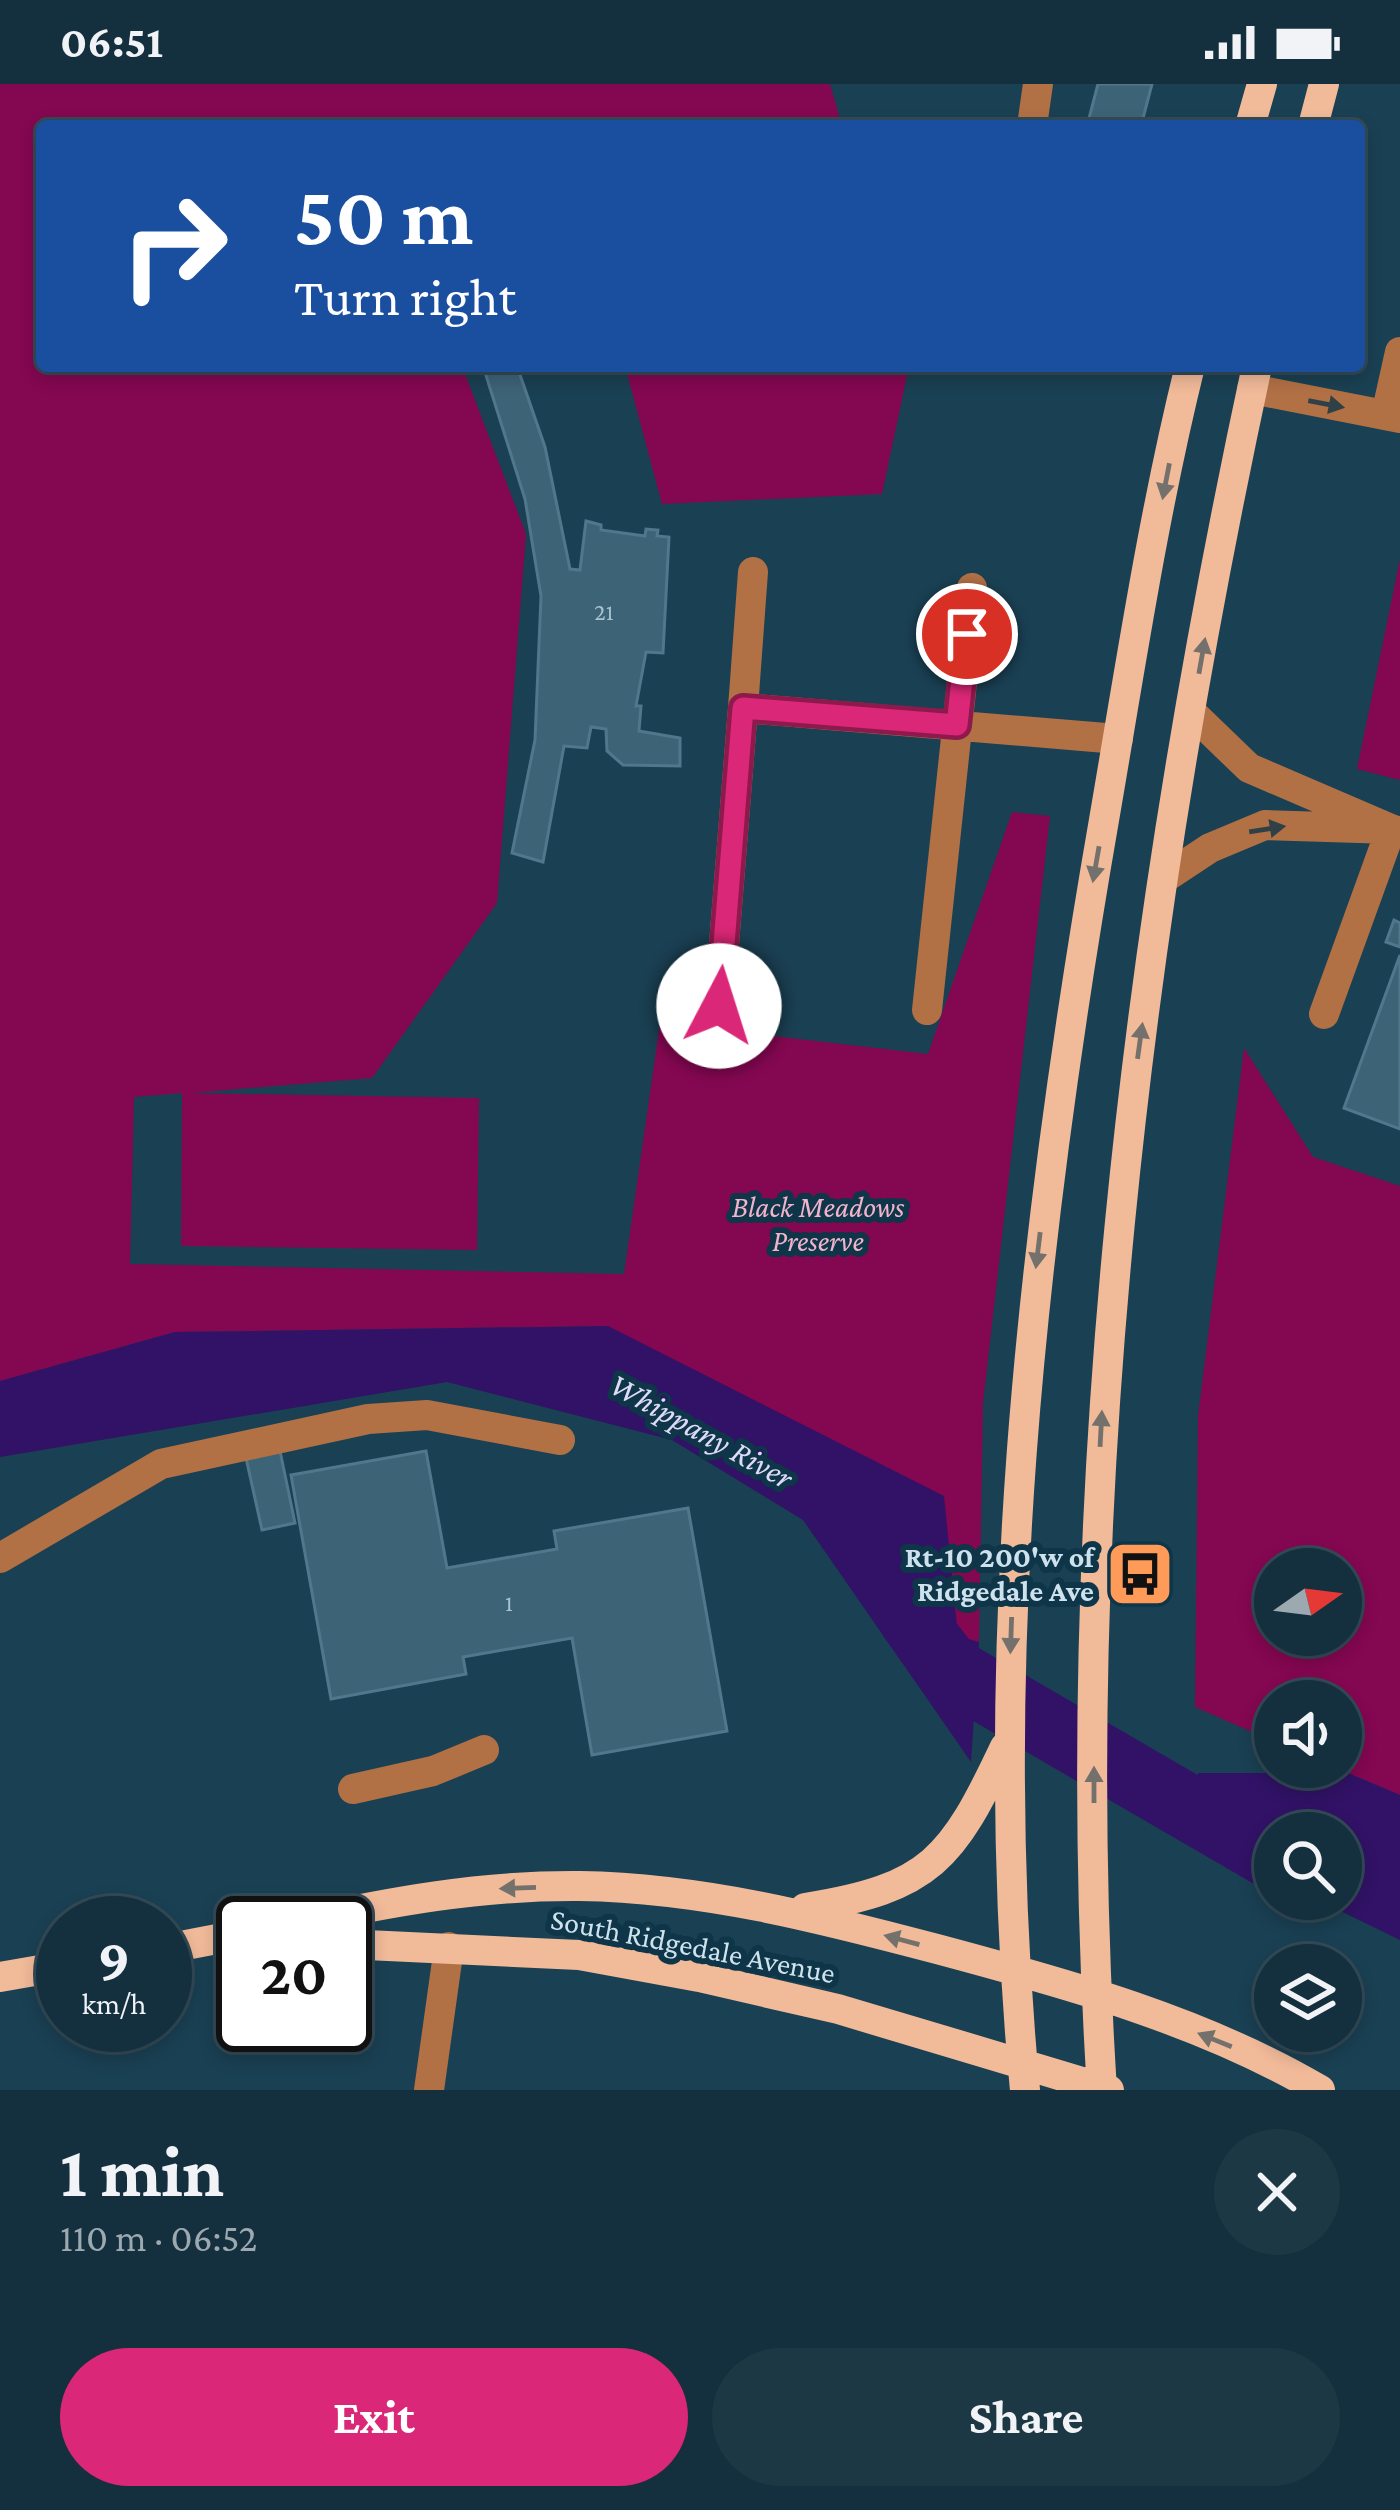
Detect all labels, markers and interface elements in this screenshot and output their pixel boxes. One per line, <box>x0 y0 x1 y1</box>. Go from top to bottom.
text: 06:51 <box>60 17 163 67</box>
icon: right <box>96 168 252 324</box>
text: 50 m <box>294 169 473 262</box>
text: Turn right <box>294 267 516 327</box>
one-way arrow <box>1308 395 1345 414</box>
one-way arrow <box>1156 462 1175 500</box>
pin <box>916 583 1018 685</box>
house number: 21 <box>594 598 614 625</box>
icon: arrive <box>934 601 1000 667</box>
one-way arrow <box>1194 637 1212 675</box>
one-way arrow <box>1249 819 1286 838</box>
one-way arrow <box>1087 846 1105 884</box>
position arrow <box>656 943 782 1069</box>
one-way arrow <box>1131 1022 1150 1060</box>
park label: Black Meadows Preserve <box>732 1190 905 1257</box>
one-way arrow <box>1029 1232 1048 1269</box>
water label: Whippany River <box>604 1365 801 1497</box>
one-way arrow <box>1092 1410 1111 1447</box>
bus stop icon: Rt-10 200'w of Ridgedale Ave <box>1105 1539 1175 1609</box>
place label: Rt-10 200'w of Ridgedale Ave <box>905 1540 1096 1607</box>
north arrow <box>1254 1548 1362 1656</box>
map controls <box>1254 1548 1362 2052</box>
house number: 1 <box>505 1589 513 1616</box>
one-way arrow <box>1001 1617 1020 1655</box>
button: sound <box>1254 1680 1362 1788</box>
one-way arrow <box>1084 1765 1104 1803</box>
button: search <box>1254 1812 1362 1920</box>
one-way arrow <box>498 1879 536 1898</box>
speed limit sign: 20 <box>216 1896 372 2052</box>
street label: South Ridgedale Avenue <box>548 1902 838 1990</box>
text: 9 <box>98 1925 130 1992</box>
one-way arrow <box>884 1930 921 1949</box>
button: layers <box>1254 1944 1362 2052</box>
text: km/h <box>82 1987 146 2020</box>
one-way arrow <box>1196 2030 1232 2049</box>
button: close <box>1214 2129 1340 2255</box>
text: 1 min <box>60 2131 224 2211</box>
text: 110 m · 06:52 <box>60 2216 257 2259</box>
button: Exit <box>60 2348 688 2486</box>
button: Share <box>712 2348 1340 2486</box>

